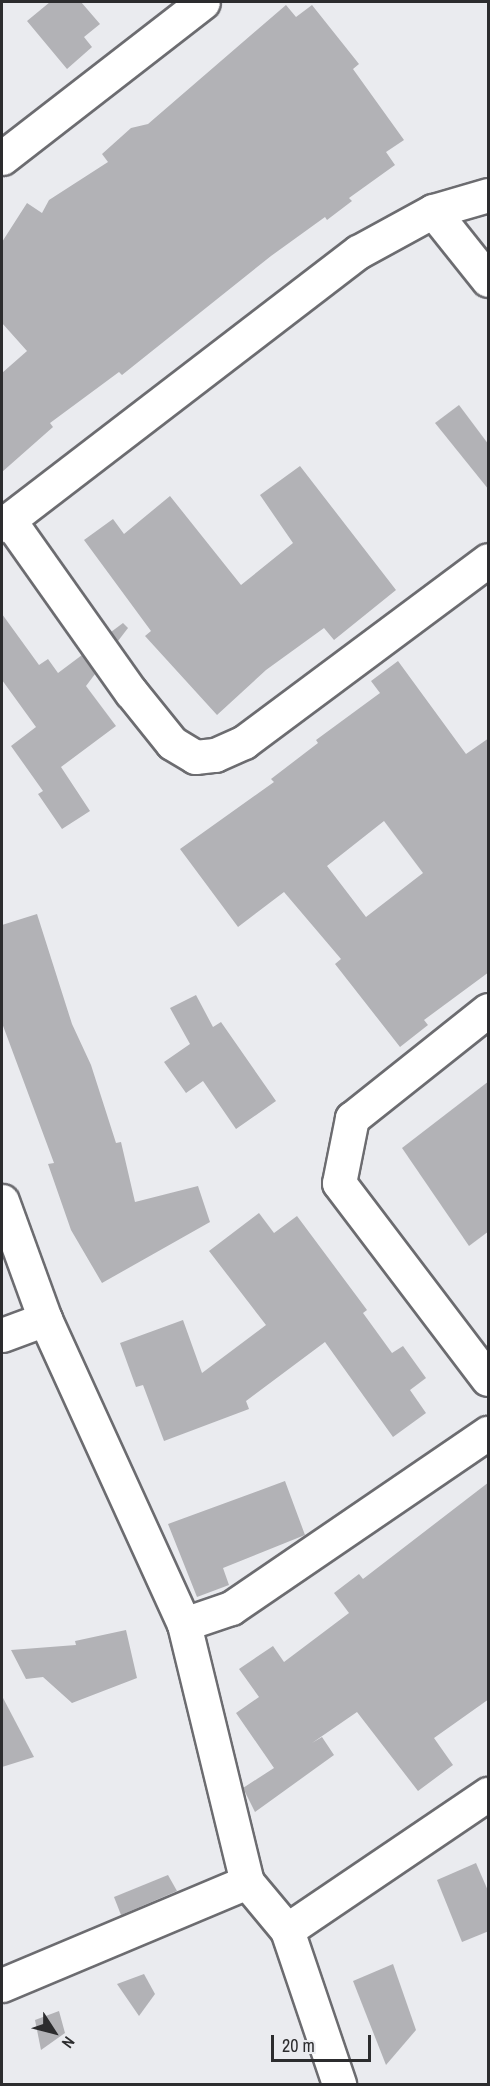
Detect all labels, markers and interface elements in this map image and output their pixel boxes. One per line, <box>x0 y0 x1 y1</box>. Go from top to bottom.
north arrow <box>24 2002 84 2062</box>
scale bar <box>274 2023 374 2061</box>
text: N <box>57 2032 80 2053</box>
text: 20 m <box>282 2033 315 2058</box>

